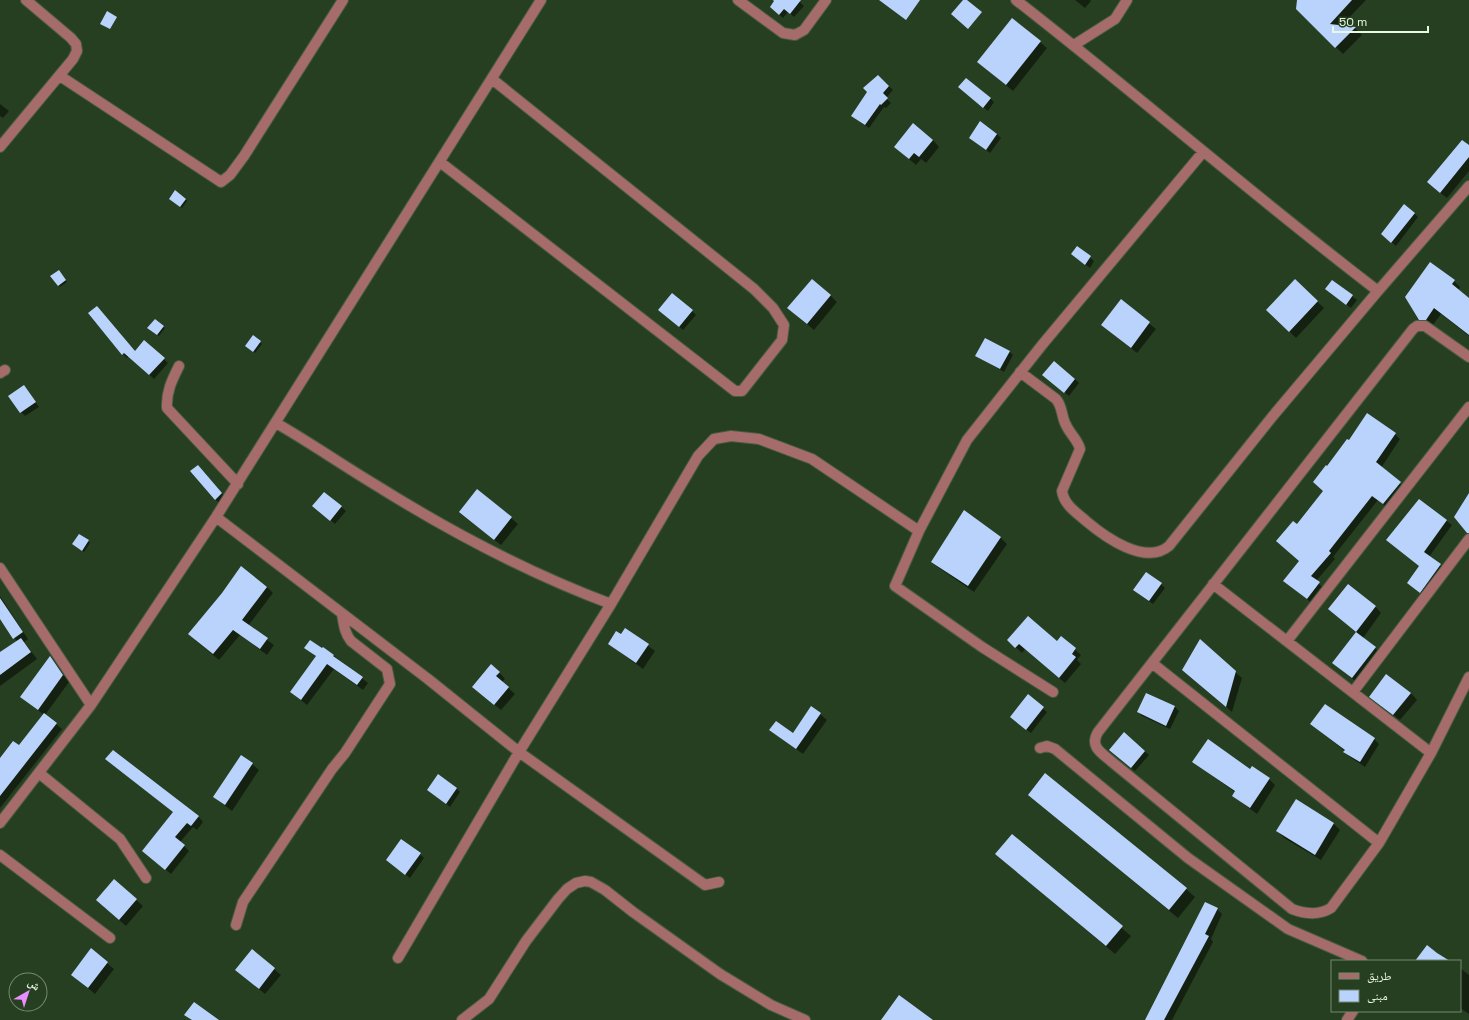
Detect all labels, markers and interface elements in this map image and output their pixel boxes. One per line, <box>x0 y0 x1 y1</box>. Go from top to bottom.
scale bar <box>1333 8 1428 34</box>
text: 50 m <box>1339 14 1367 30</box>
legend <box>1331 960 1461 1012</box>
text: طريق <box>1367 968 1392 984</box>
north arrow <box>8 972 48 1012</box>
text: ش <box>25 975 43 994</box>
text: مبنى <box>1367 988 1388 1004</box>

